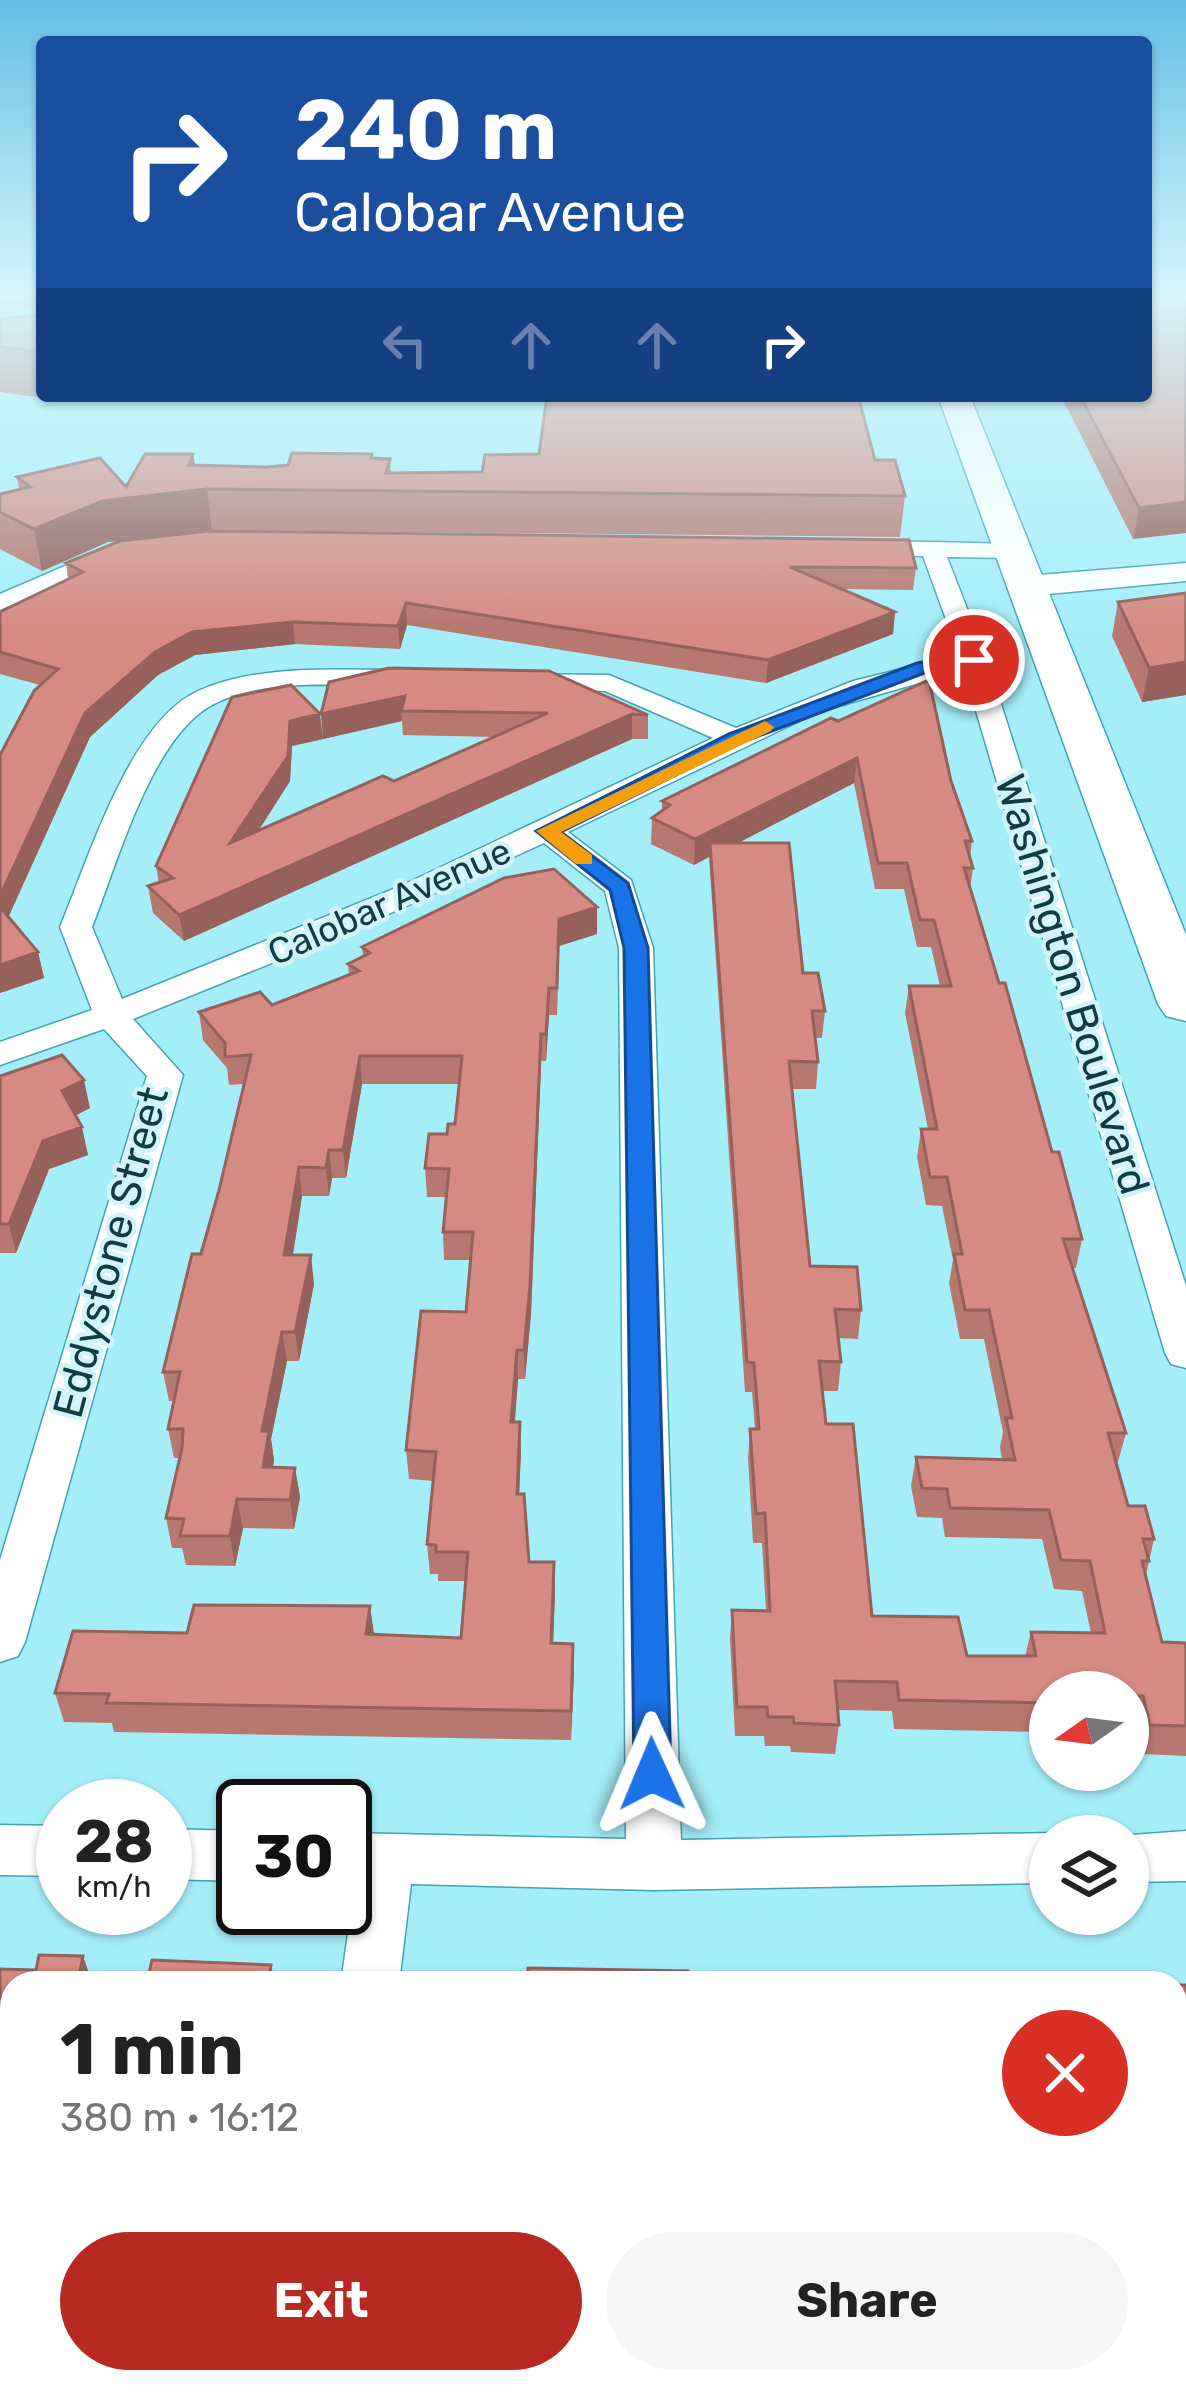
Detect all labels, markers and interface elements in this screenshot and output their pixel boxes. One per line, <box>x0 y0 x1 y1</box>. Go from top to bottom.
text: 240 m <box>294 80 558 180</box>
icon: right <box>96 84 252 240</box>
text: Calobar Avenue <box>294 181 686 245</box>
icon: left <box>372 312 438 378</box>
icon: ahead <box>498 312 564 378</box>
icon: ahead <box>624 312 690 378</box>
icon: right <box>750 312 816 378</box>
pin <box>923 609 1025 711</box>
icon: arrive <box>941 627 1007 693</box>
street label: Washington Boulevard <box>984 768 1160 1200</box>
street label: Calobar Avenue <box>261 829 517 974</box>
street label: Eddystone Street <box>43 1081 179 1423</box>
north arrow <box>1029 1671 1149 1791</box>
map controls <box>1029 1671 1149 1935</box>
position arrow <box>589 1711 715 1837</box>
speed limit sign: 30 <box>216 1779 372 1935</box>
text: 28 <box>74 1806 154 1877</box>
button: layers <box>1029 1815 1149 1935</box>
text: km/h <box>77 1869 151 1905</box>
text: 1 min <box>60 2007 244 2092</box>
button: close <box>1002 2010 1128 2136</box>
text: 380 m · 16:12 <box>60 2095 299 2141</box>
button: Exit <box>60 2232 582 2370</box>
button: Share <box>606 2232 1128 2370</box>

